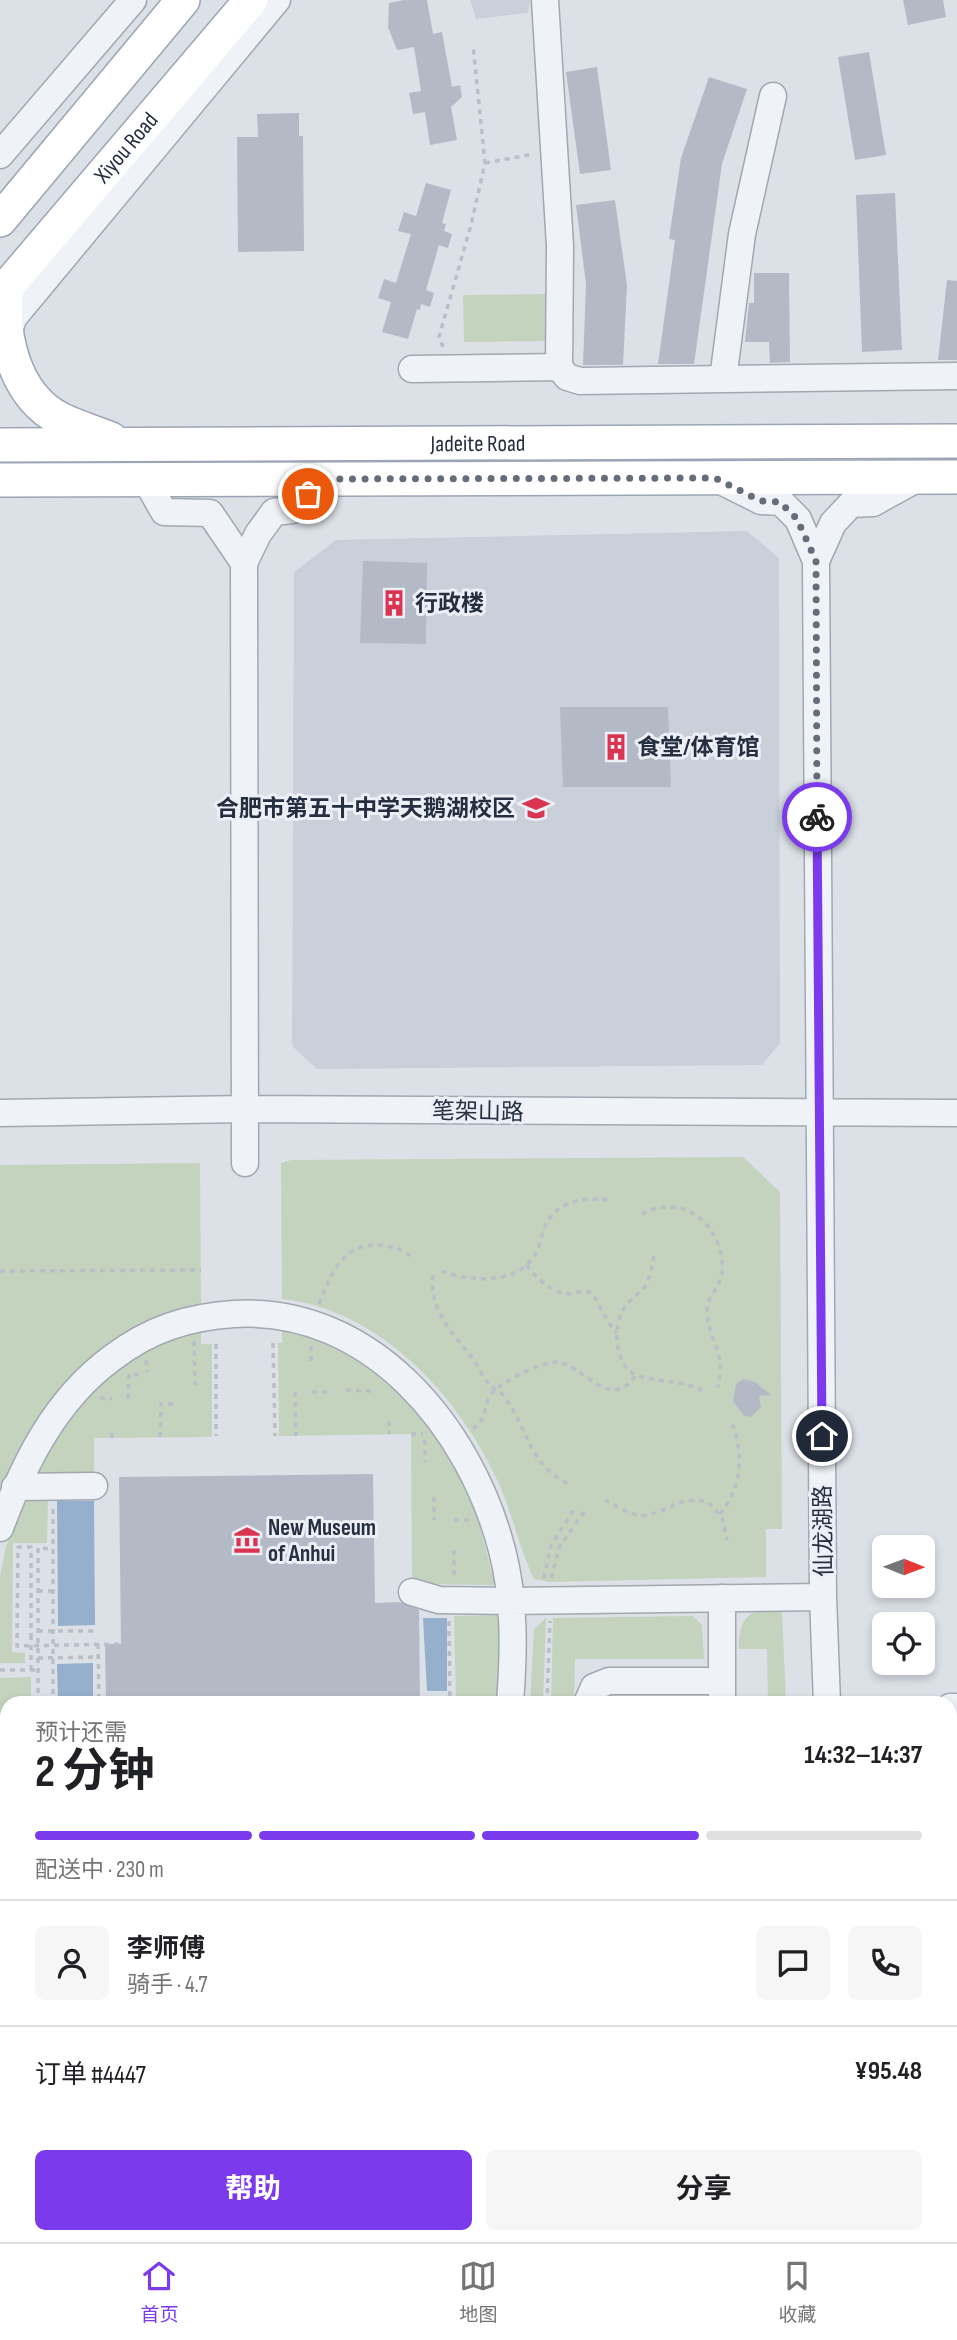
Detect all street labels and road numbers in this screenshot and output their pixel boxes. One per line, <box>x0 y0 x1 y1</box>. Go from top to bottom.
street label: Xiyou Road <box>88 107 164 190</box>
street label: Jadeite Road <box>430 430 525 458</box>
street label: 笔架山路 <box>432 1097 524 1127</box>
street label: 仙龙湖路 <box>809 1485 839 1577</box>

